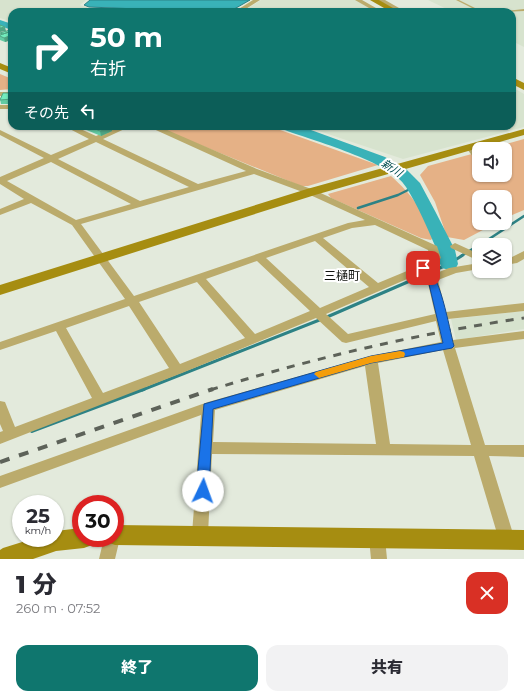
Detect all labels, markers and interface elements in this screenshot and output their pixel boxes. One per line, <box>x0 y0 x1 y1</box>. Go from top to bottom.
text: 50 m <box>90 20 163 54</box>
icon: right <box>24 24 76 76</box>
text: 右折 <box>90 58 126 80</box>
icon: left <box>77 100 99 122</box>
text: その先 <box>24 103 69 122</box>
map controls <box>472 142 512 278</box>
button: sound <box>472 142 512 182</box>
water label: 新川 <box>379 156 406 180</box>
button: search <box>472 190 512 230</box>
button: layers <box>472 238 512 278</box>
pin <box>406 251 440 285</box>
icon: arrive <box>412 257 434 279</box>
district label: 三樋町 <box>324 268 360 283</box>
position arrow <box>182 470 224 512</box>
speed limit sign: 30 <box>72 495 124 547</box>
text: 25 <box>26 504 50 528</box>
text: km/h <box>25 524 51 537</box>
text: 1 分 <box>16 570 57 599</box>
button: close <box>466 572 508 614</box>
text: 260 m · 07:52 <box>16 600 101 616</box>
button: 終了 <box>16 645 258 691</box>
button: 共有 <box>266 645 508 691</box>

